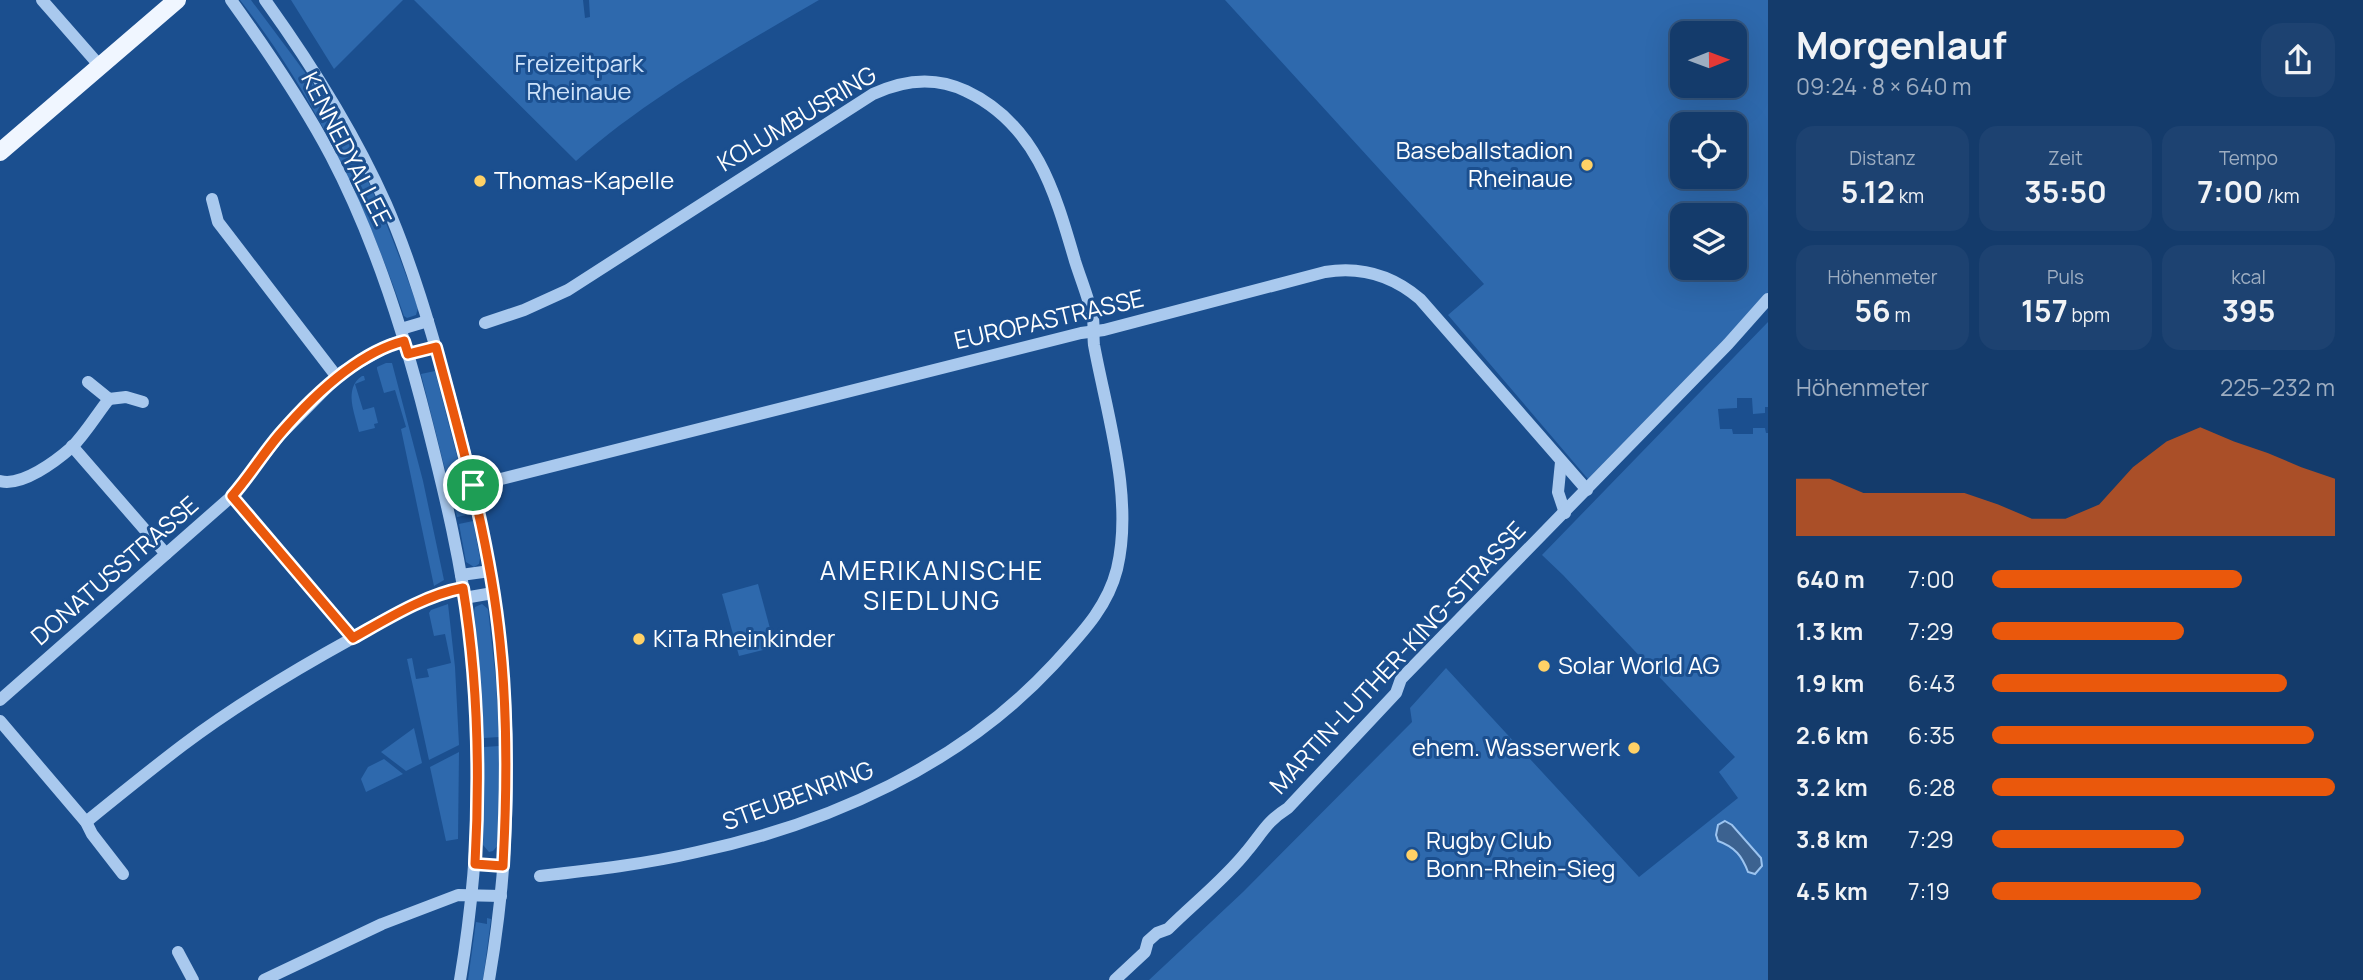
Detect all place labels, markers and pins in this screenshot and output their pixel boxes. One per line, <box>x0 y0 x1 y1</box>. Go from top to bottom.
place label: Baseballstadion Rheinaue <box>1396 133 1573 194</box>
marker: Baseballstadion Rheinaue <box>1579 157 1595 173</box>
place label: Thomas-Kapelle <box>494 163 674 196</box>
marker: Thomas-Kapelle <box>472 173 488 189</box>
pin <box>443 455 503 515</box>
place label: KiTa Rheinkinder <box>653 621 836 654</box>
marker: KiTa Rheinkinder <box>631 631 647 647</box>
place label: Solar World AG <box>1558 648 1720 681</box>
marker: Solar World AG <box>1536 658 1552 674</box>
place label: ehem. Wasserwerk <box>1412 730 1621 763</box>
marker: ehem. Wasserwerk <box>1626 740 1642 756</box>
place label: Rugby Club Bonn-Rhein-Sieg <box>1426 823 1616 884</box>
marker: Rugby Club Bonn-Rhein-Sieg <box>1404 847 1420 863</box>

